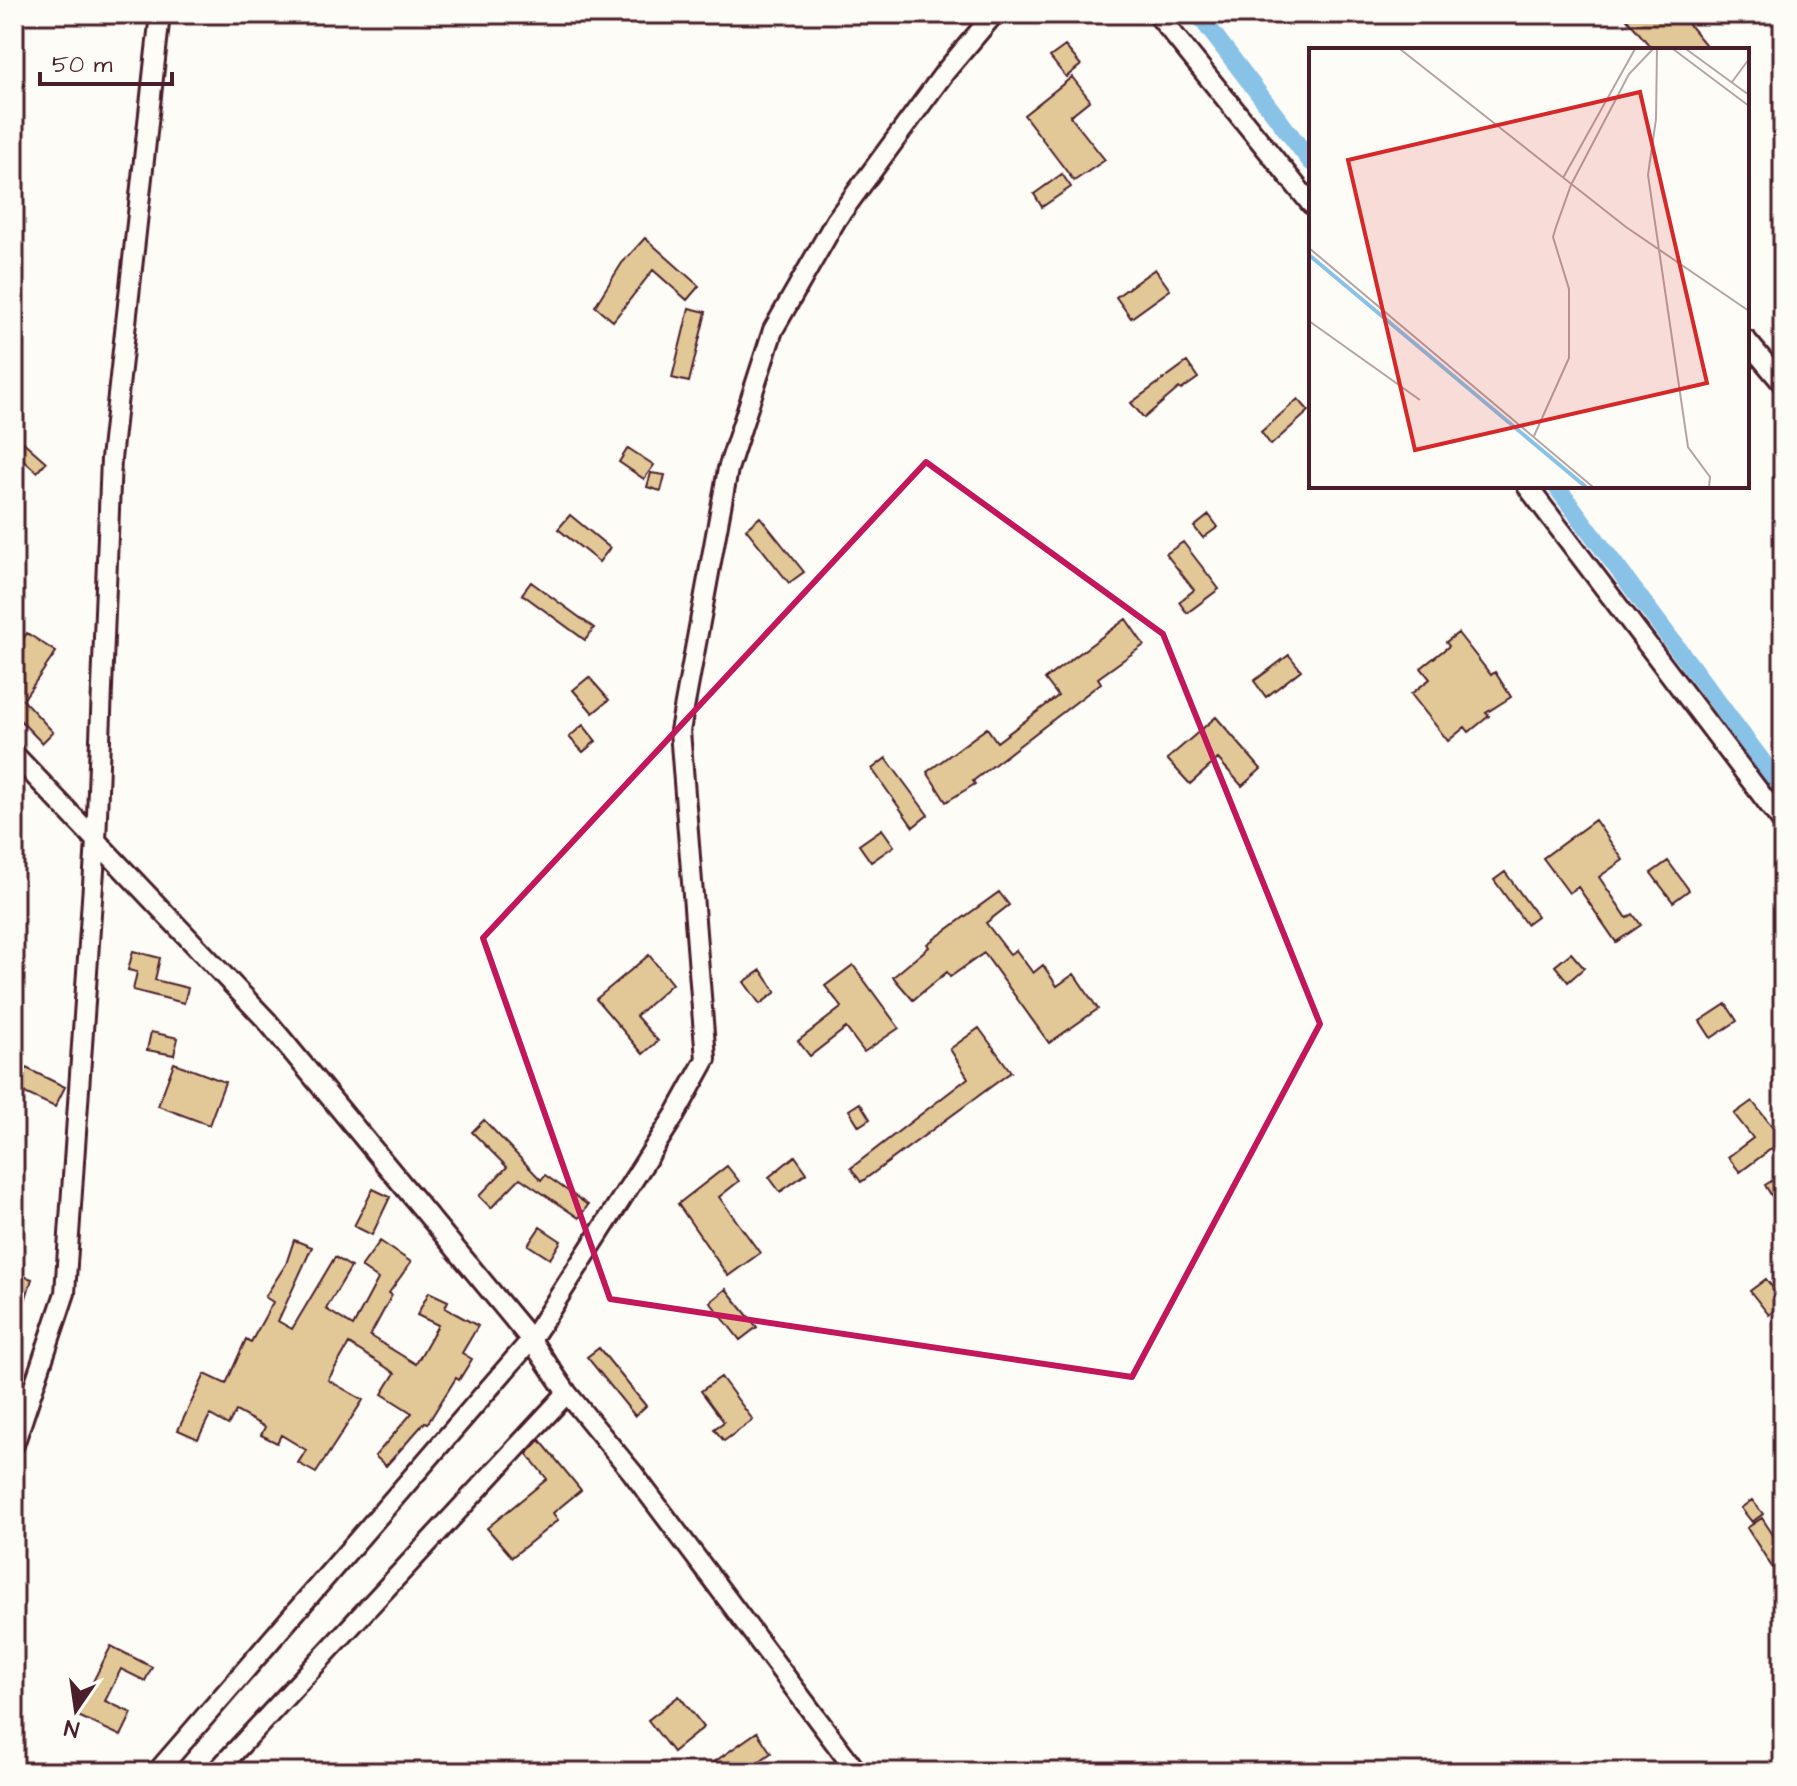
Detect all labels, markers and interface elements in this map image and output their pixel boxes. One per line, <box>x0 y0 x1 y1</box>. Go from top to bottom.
scale bar <box>40 36 172 86</box>
text: 50 m <box>52 48 113 82</box>
inset map <box>1309 48 1749 488</box>
north arrow <box>36 1670 116 1750</box>
text: N <box>61 1711 82 1745</box>

